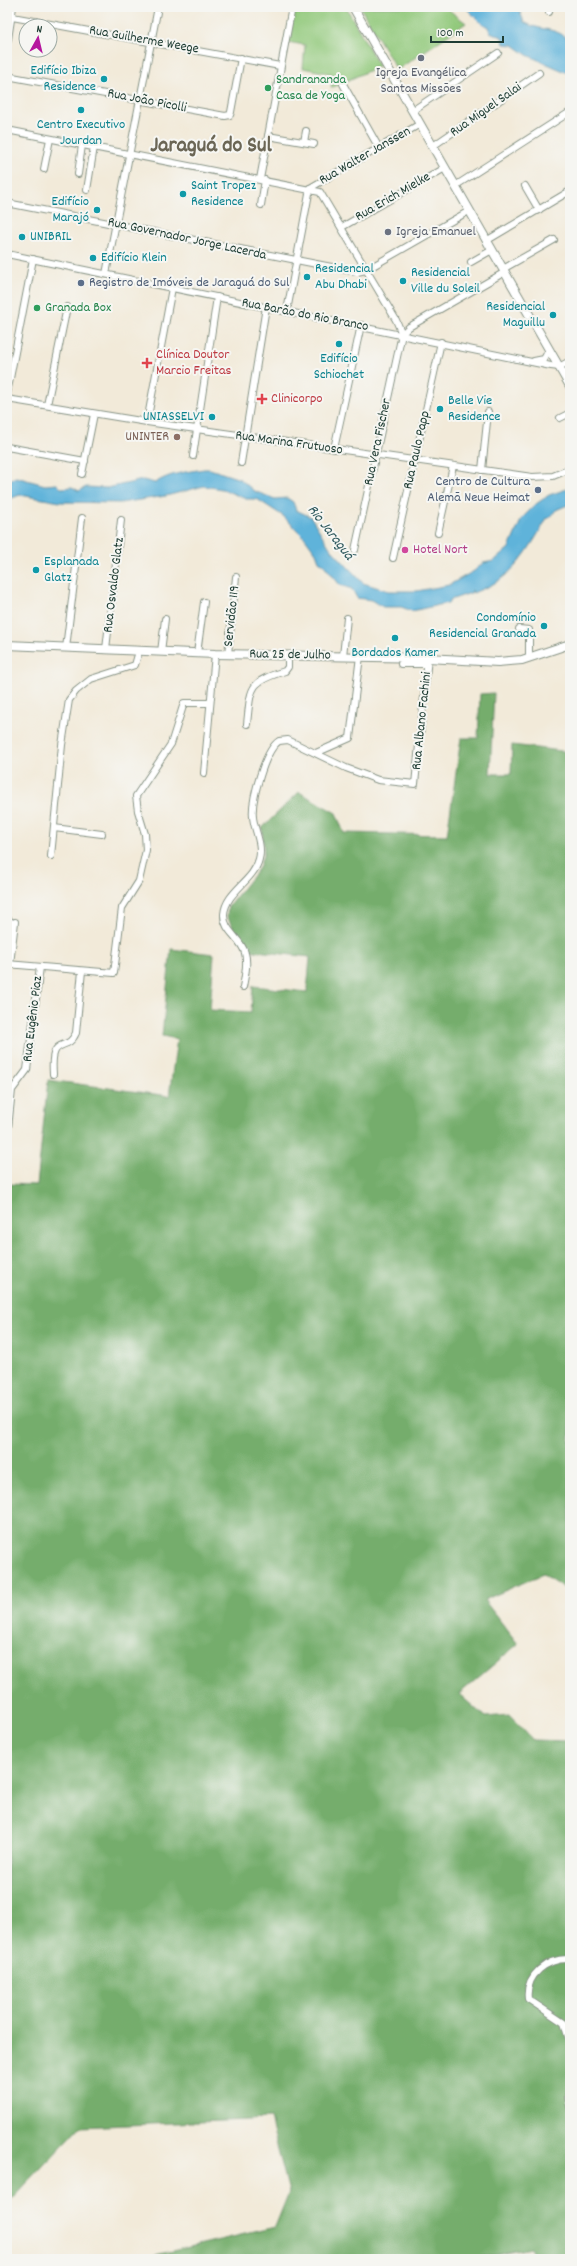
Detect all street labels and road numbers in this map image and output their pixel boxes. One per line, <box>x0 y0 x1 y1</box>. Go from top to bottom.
street label: Rua Guilherme Weege <box>88 21 200 59</box>
street label: Rua Miguel Salai <box>446 78 526 142</box>
street label: Rua João Picolli <box>106 84 189 119</box>
street label: Rua Walter Janssen <box>315 122 415 190</box>
street label: Rua Erich Mielke <box>352 167 434 227</box>
street label: Rua Governador Jorge Lacerda <box>106 212 269 266</box>
street label: Rua Barão do Rio Branco <box>240 293 370 337</box>
street label: Rua Vera Fischer <box>359 396 397 487</box>
street label: Rua Paulo Papp <box>398 409 436 491</box>
street label: Rua Marina Frutuoso <box>234 426 344 460</box>
street label: Rua Osvaldo Glatz <box>98 536 130 634</box>
street label: Servidão 119 <box>219 584 245 648</box>
street label: Rua 25 de Julho <box>249 644 331 666</box>
street label: Rua Albano Fachini <box>407 671 437 771</box>
street label: Rua Eugênio Piaz <box>18 974 48 1063</box>

